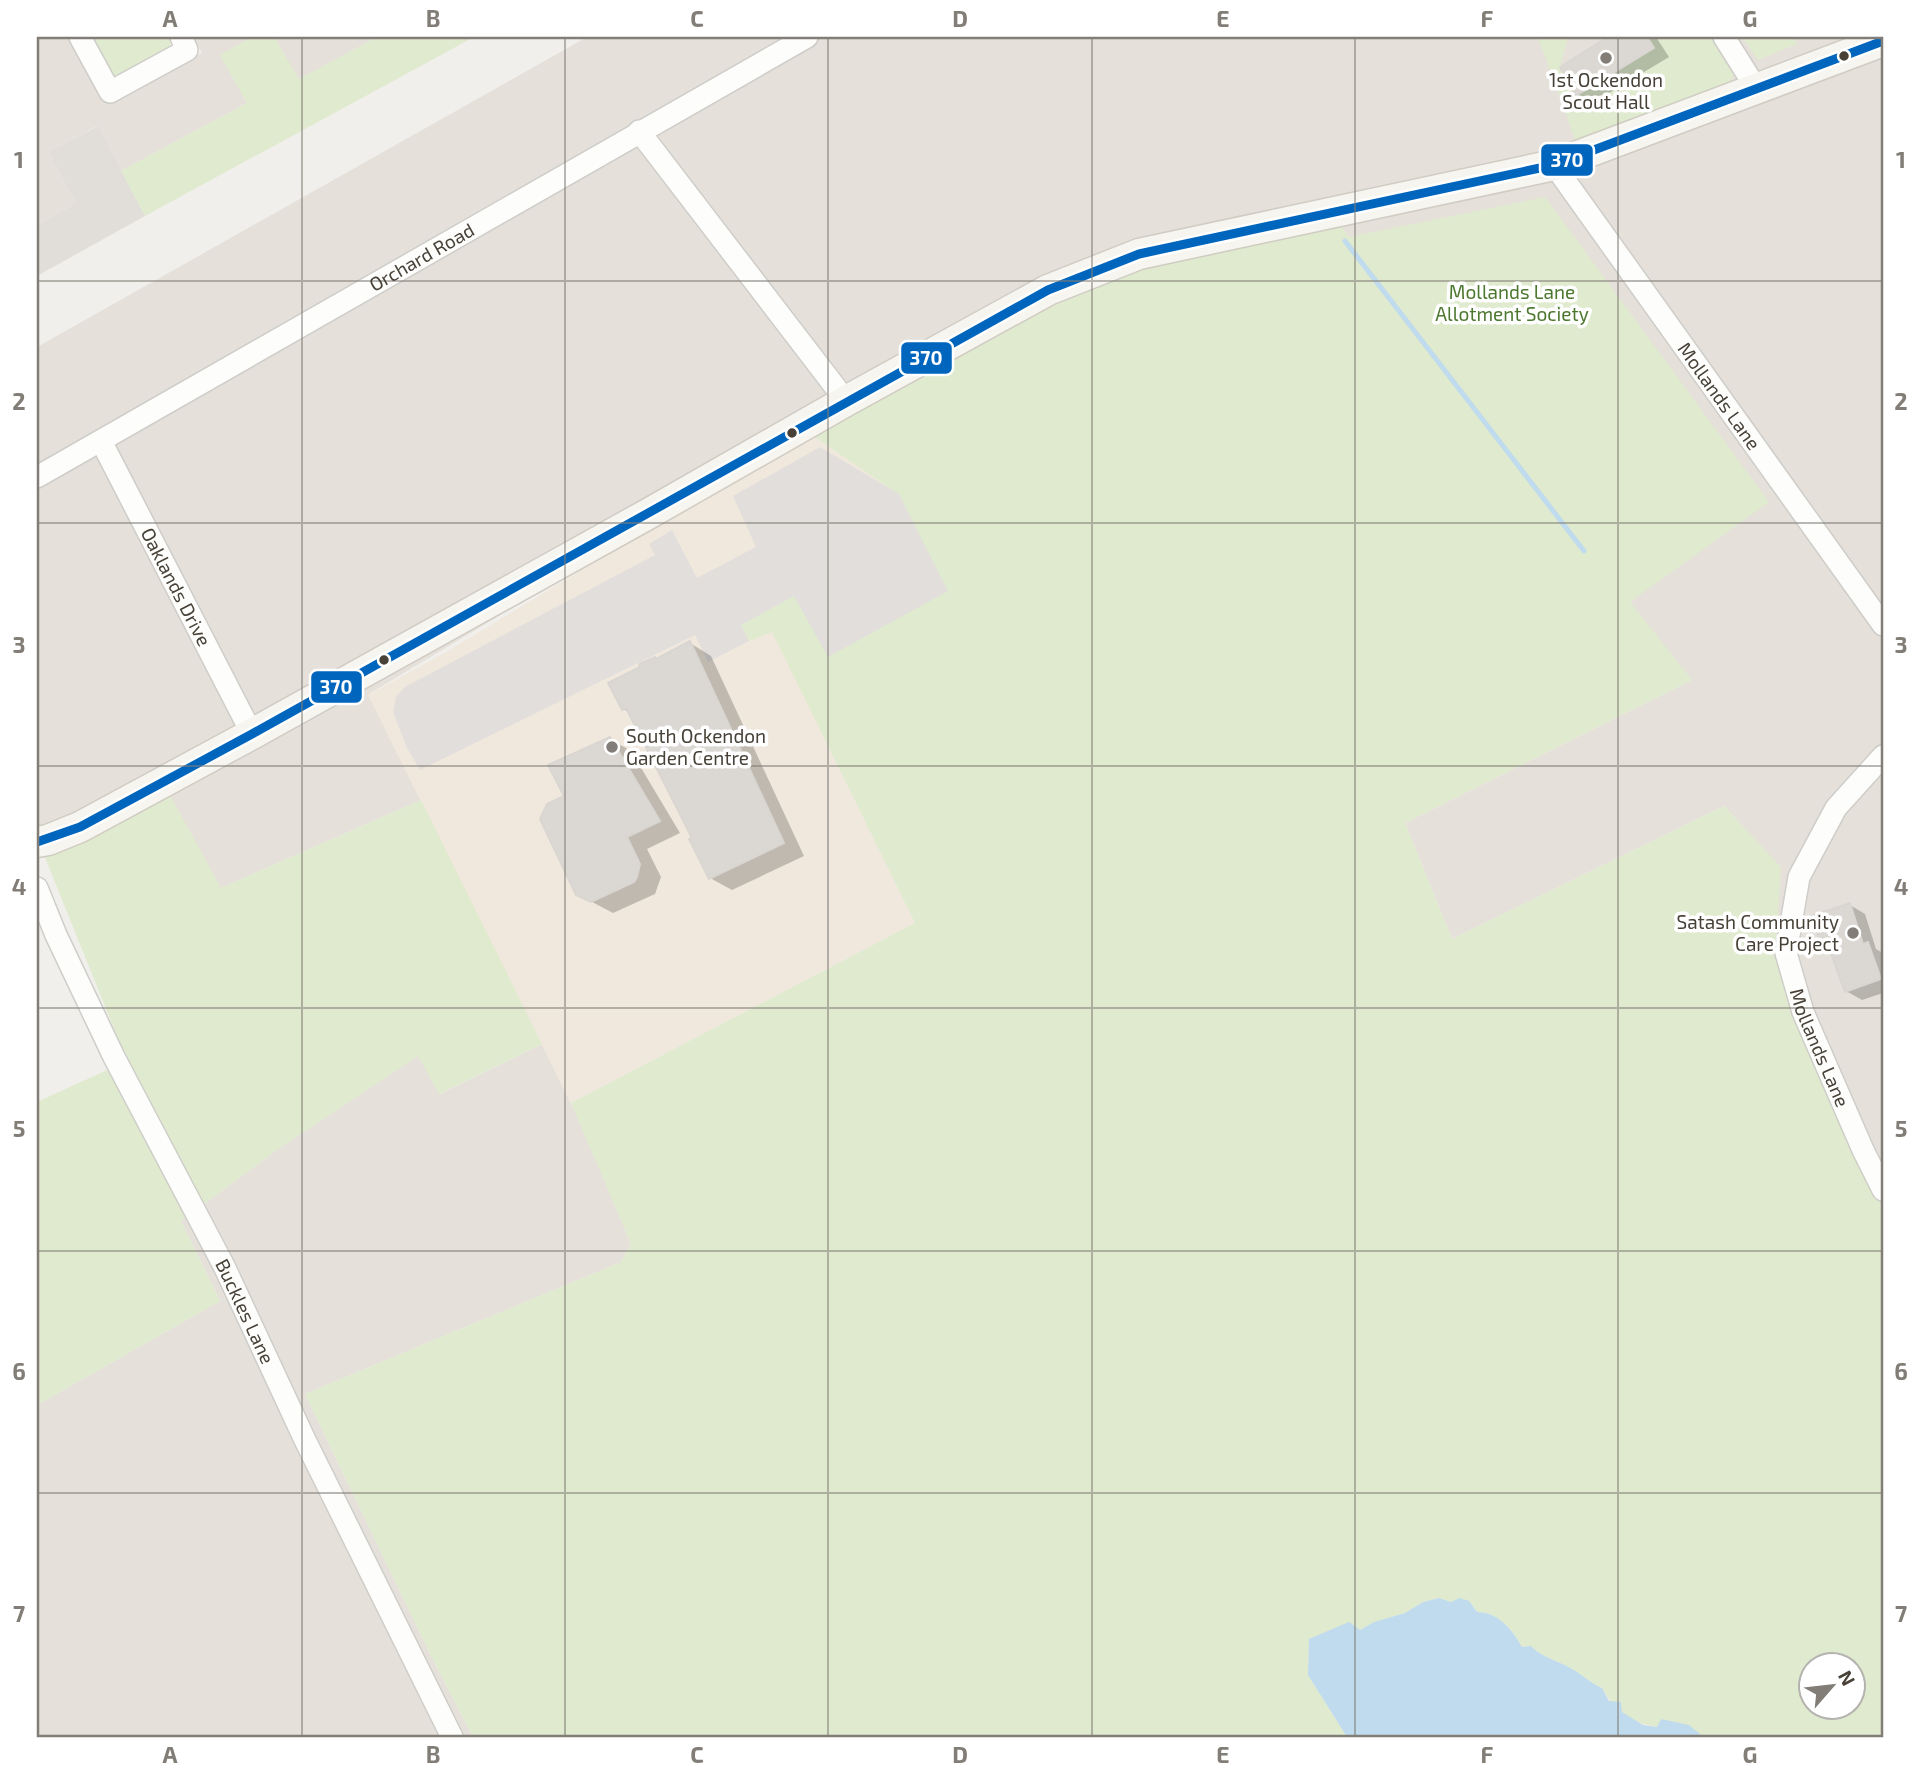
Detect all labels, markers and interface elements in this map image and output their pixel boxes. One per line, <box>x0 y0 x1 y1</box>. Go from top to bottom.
text: A <box>162 4 178 32</box>
text: B <box>426 4 440 32</box>
text: C <box>690 4 704 32</box>
text: D <box>952 4 968 32</box>
text: E <box>1216 4 1230 32</box>
text: F <box>1481 4 1494 32</box>
text: G <box>1743 4 1757 32</box>
unlabelled marker <box>1837 49 1851 63</box>
marker: 1st Ockendon Scout Hall <box>1598 50 1614 66</box>
place label: 1st Ockendon Scout Hall <box>1549 68 1663 113</box>
line badge: 370 <box>1540 143 1594 177</box>
text: 1 <box>14 145 24 173</box>
text: 1 <box>1896 145 1906 173</box>
text: 370 <box>1551 148 1583 171</box>
street label: Orchard Road <box>365 218 478 296</box>
park label: Mollands Lane Allotment Society <box>1435 280 1589 325</box>
street label: Mollands Lane <box>1673 338 1766 454</box>
line badge: 370 <box>900 341 953 375</box>
text: 370 <box>910 346 942 369</box>
text: 2 <box>12 387 26 415</box>
text: 2 <box>1894 387 1908 415</box>
unlabelled marker <box>785 426 799 440</box>
street label: Oaklands Drive <box>137 524 217 650</box>
text: 3 <box>12 630 26 658</box>
text: 3 <box>1894 630 1908 658</box>
unlabelled marker <box>377 653 391 667</box>
line badge: 370 <box>310 670 363 704</box>
text: 370 <box>320 675 352 698</box>
place label: South Ockendon Garden Centre <box>626 724 766 769</box>
marker: South Ockendon Garden Centre <box>604 739 620 755</box>
text: 4 <box>12 872 26 900</box>
text: 4 <box>1894 872 1908 900</box>
place label: Satash Community Care Project <box>1677 910 1839 955</box>
marker: Satash Community Care Project <box>1845 925 1861 941</box>
street label: Mollands Lane <box>1786 985 1855 1110</box>
text: 5 <box>13 1114 25 1142</box>
text: 5 <box>1895 1114 1907 1142</box>
street label: Buckles Lane <box>211 1255 280 1367</box>
text: 6 <box>12 1357 26 1385</box>
text: 6 <box>1894 1357 1908 1385</box>
text: 7 <box>13 1599 25 1627</box>
text: 7 <box>1895 1599 1907 1627</box>
north arrow <box>1798 1652 1868 1722</box>
text: N <box>1834 1666 1861 1689</box>
text: A <box>162 1740 178 1768</box>
text: B <box>426 1740 440 1768</box>
text: C <box>690 1740 704 1768</box>
text: D <box>952 1740 968 1768</box>
text: E <box>1216 1740 1230 1768</box>
text: F <box>1481 1740 1494 1768</box>
text: G <box>1743 1740 1757 1768</box>

